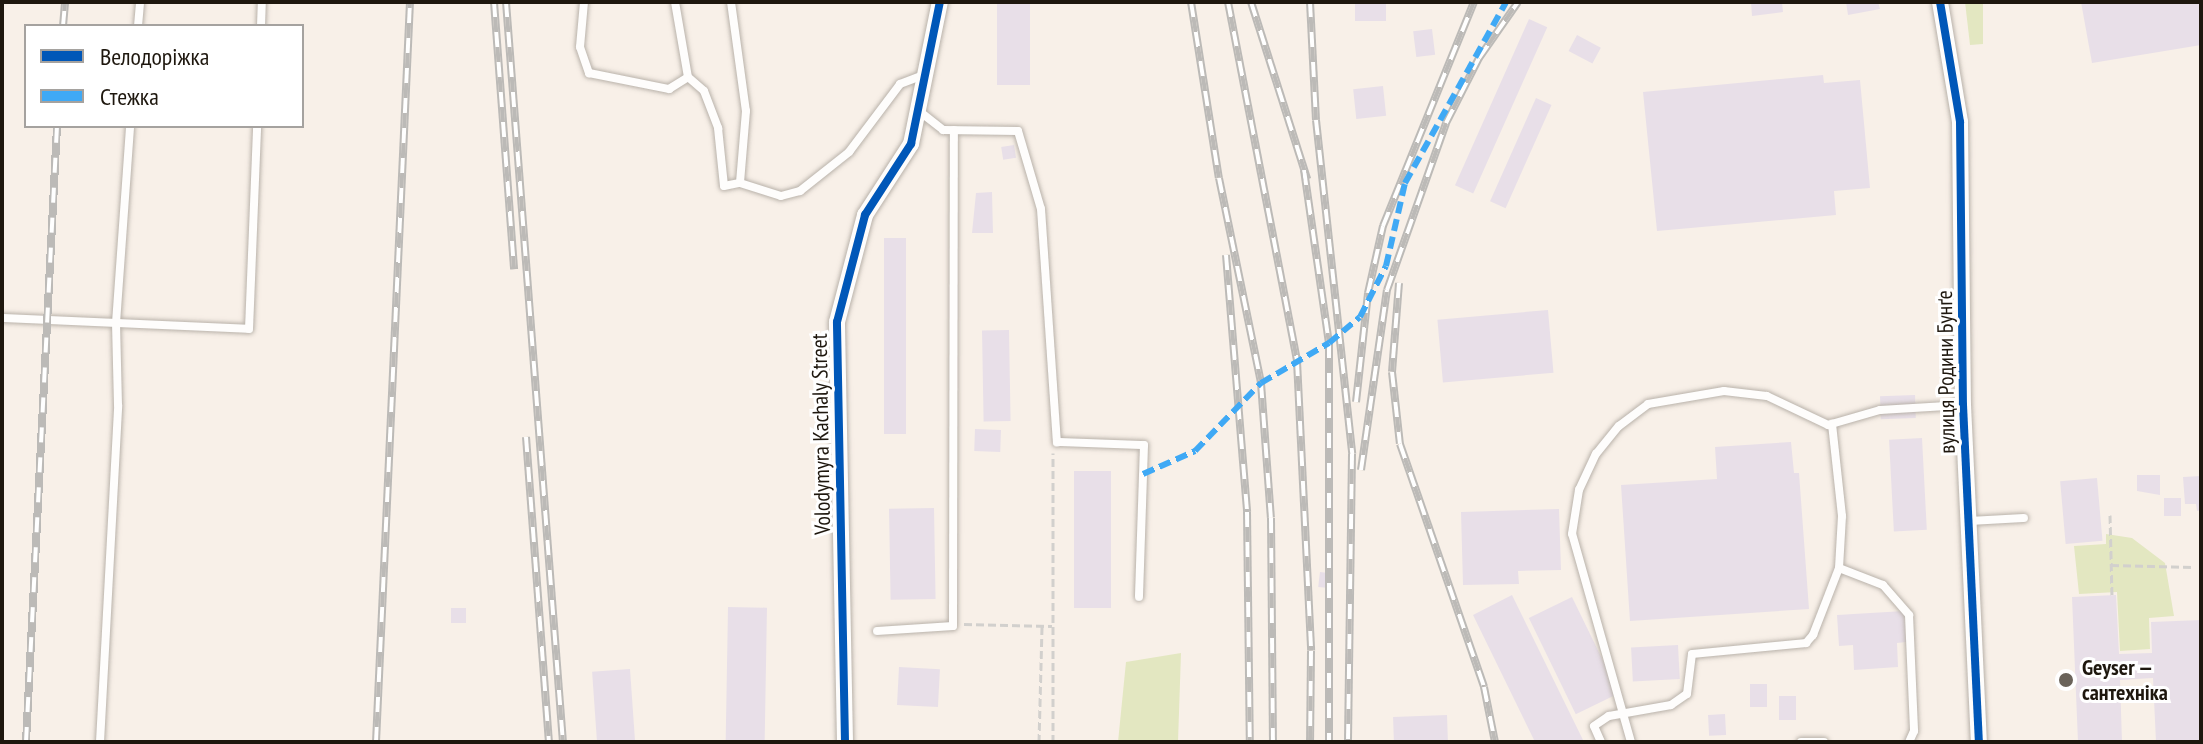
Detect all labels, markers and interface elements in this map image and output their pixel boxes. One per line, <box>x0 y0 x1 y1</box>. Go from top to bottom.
legend <box>24 24 304 128</box>
text: Велодоріжка <box>100 41 209 72</box>
text: Стежка <box>100 81 159 112</box>
street label: вулиця Родини Бунґе <box>1931 290 1961 454</box>
street label: Volodymyra Kachaly Street <box>806 333 836 535</box>
place label: Geyser — сантехніка <box>2082 654 2168 706</box>
marker: Geyser — сантехніка <box>2057 671 2075 689</box>

